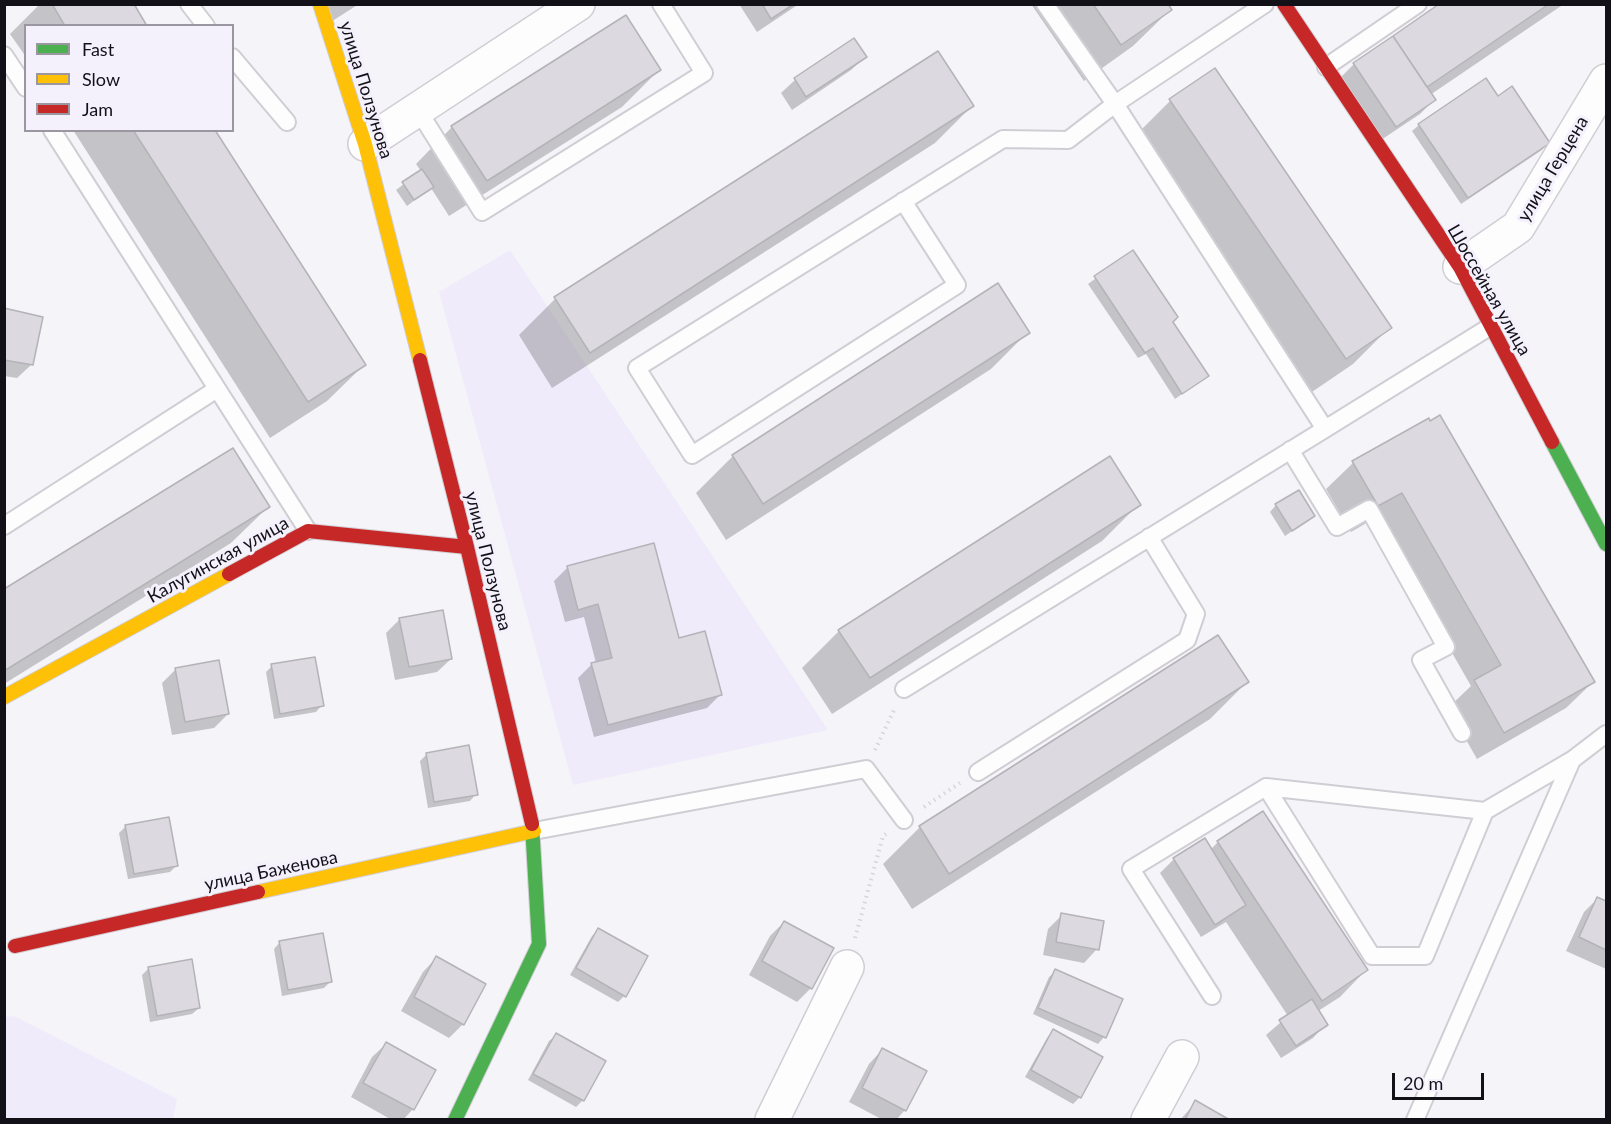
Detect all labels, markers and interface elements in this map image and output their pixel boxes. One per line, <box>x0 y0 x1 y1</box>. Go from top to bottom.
street label: улица Ползунова <box>335 19 397 161</box>
legend <box>24 24 234 132</box>
text: Fast <box>82 38 114 60</box>
text: Slow <box>82 68 120 90</box>
text: Jam <box>82 98 113 120</box>
street label: улица Герцена <box>1513 112 1593 226</box>
street label: Шоссейная улица <box>1443 221 1535 359</box>
street label: улица Ползунова <box>460 489 516 633</box>
street label: Калугинская улица <box>144 512 292 608</box>
street label: улица Баженова <box>203 846 339 896</box>
scale bar <box>1395 1061 1486 1099</box>
text: 20 m <box>1403 1072 1443 1094</box>

